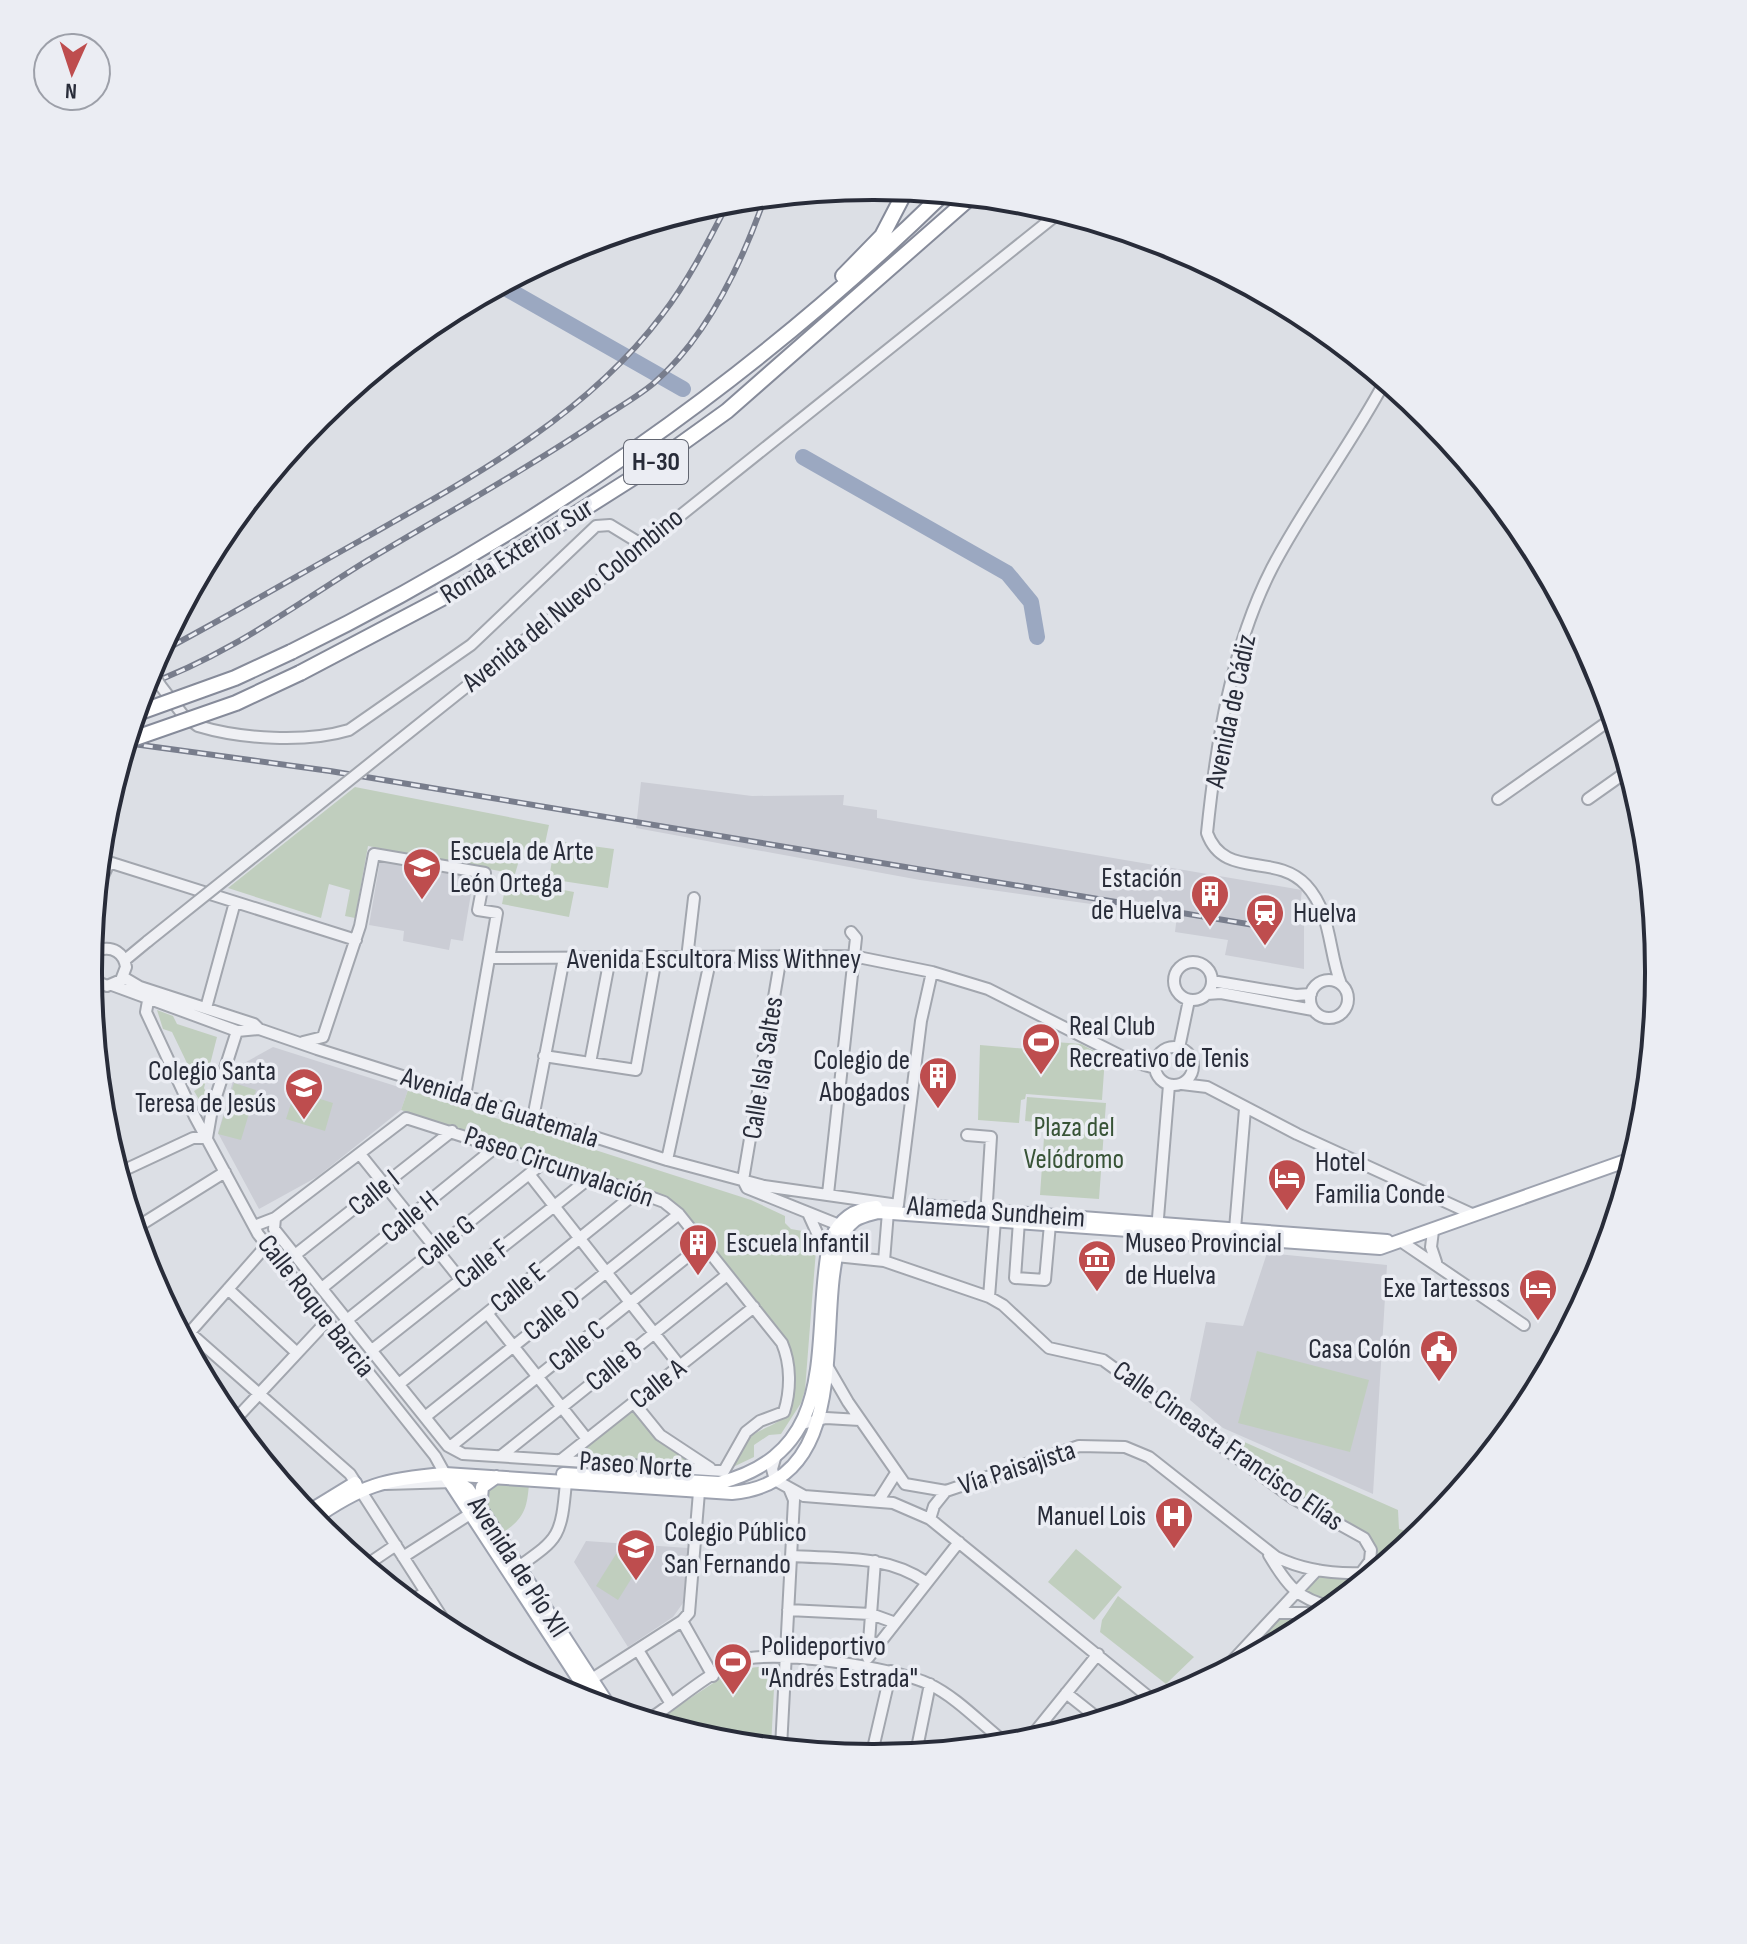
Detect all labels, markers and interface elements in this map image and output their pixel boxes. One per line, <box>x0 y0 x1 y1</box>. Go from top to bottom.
north arrow <box>32 32 112 112</box>
text: N <box>64 77 78 104</box>
road number: H-30 <box>624 440 688 484</box>
street label: Ronda Exterior Sur <box>435 491 599 611</box>
street label: Avenida del Nuevo Colombino <box>455 501 690 700</box>
street label: Avenida de Cádiz <box>1198 631 1263 792</box>
place label: Escuela de Arte León Ortega <box>450 835 594 900</box>
school or university icon: Escuela de Arte León Ortega <box>401 846 443 901</box>
place label: Estación de Huelva <box>1091 862 1182 927</box>
building icon: Estación de Huelva <box>1189 873 1231 928</box>
station icon: Huelva <box>1244 892 1286 947</box>
place label: Huelva <box>1293 897 1357 930</box>
street label: Avenida Escultora Miss Withney <box>566 943 861 976</box>
street label: Calle Isla Saltes <box>735 994 791 1142</box>
place label: Real Club Recreativo de Tenis <box>1069 1010 1249 1075</box>
sports icon: Real Club Recreativo de Tenis <box>1020 1021 1062 1076</box>
place label: Colegio de Abogados <box>813 1044 910 1109</box>
place label: Colegio Santa Teresa de Jesús <box>135 1055 276 1120</box>
building icon: Colegio de Abogados <box>917 1055 959 1110</box>
street label: Avenida de Guatemala <box>396 1060 603 1155</box>
school or university icon: Colegio Santa Teresa de Jesús <box>283 1066 325 1121</box>
park label: Plaza del Velódromo <box>1024 1111 1124 1176</box>
street label: Paseo Circunvalación <box>460 1119 658 1215</box>
place label: Hotel Familia Conde <box>1315 1146 1445 1211</box>
hotel icon: Hotel Familia Conde <box>1266 1157 1308 1212</box>
street label: Calle I <box>342 1163 406 1223</box>
street label: Calle H <box>375 1184 445 1250</box>
street label: Alameda Sundheim <box>905 1189 1086 1235</box>
street label: Calle G <box>411 1208 481 1274</box>
building icon: Escuela Infantil <box>677 1222 719 1277</box>
place label: Escuela Infantil <box>726 1227 870 1260</box>
place label: Museo Provincial de Huelva <box>1125 1227 1282 1292</box>
street label: Calle Roque Barcia <box>250 1228 382 1384</box>
street label: Calle F <box>448 1232 516 1296</box>
museum icon: Museo Provincial de Huelva <box>1076 1238 1118 1293</box>
street label: Calle E <box>484 1256 552 1320</box>
hotel icon: Exe Tartessos <box>1517 1267 1559 1322</box>
place label: Exe Tartessos <box>1383 1272 1510 1305</box>
street label: Calle D <box>517 1282 587 1348</box>
street label: Calle C <box>542 1313 612 1379</box>
public building icon: Casa Colón <box>1418 1328 1460 1383</box>
place label: Casa Colón <box>1308 1333 1411 1366</box>
street label: Calle B <box>579 1334 649 1398</box>
street label: Calle A <box>623 1351 693 1416</box>
street label: Calle Cineasta Francisco Elías <box>1106 1354 1350 1538</box>
street label: Vía Paisajista <box>955 1434 1079 1502</box>
street label: Paseo Norte <box>578 1445 694 1485</box>
street label: Avenida de Pío XII <box>460 1490 576 1644</box>
hospital icon: Manuel Lois <box>1153 1495 1195 1550</box>
place label: Manuel Lois <box>1037 1500 1146 1533</box>
place label: Colegio Público San Fernando <box>664 1516 807 1581</box>
school or university icon: Colegio Público San Fernando <box>615 1527 657 1582</box>
place label: Polideportivo "Andrés Estrada" <box>761 1630 918 1695</box>
sports icon: Polideportivo "Andrés Estrada" <box>712 1641 754 1696</box>

